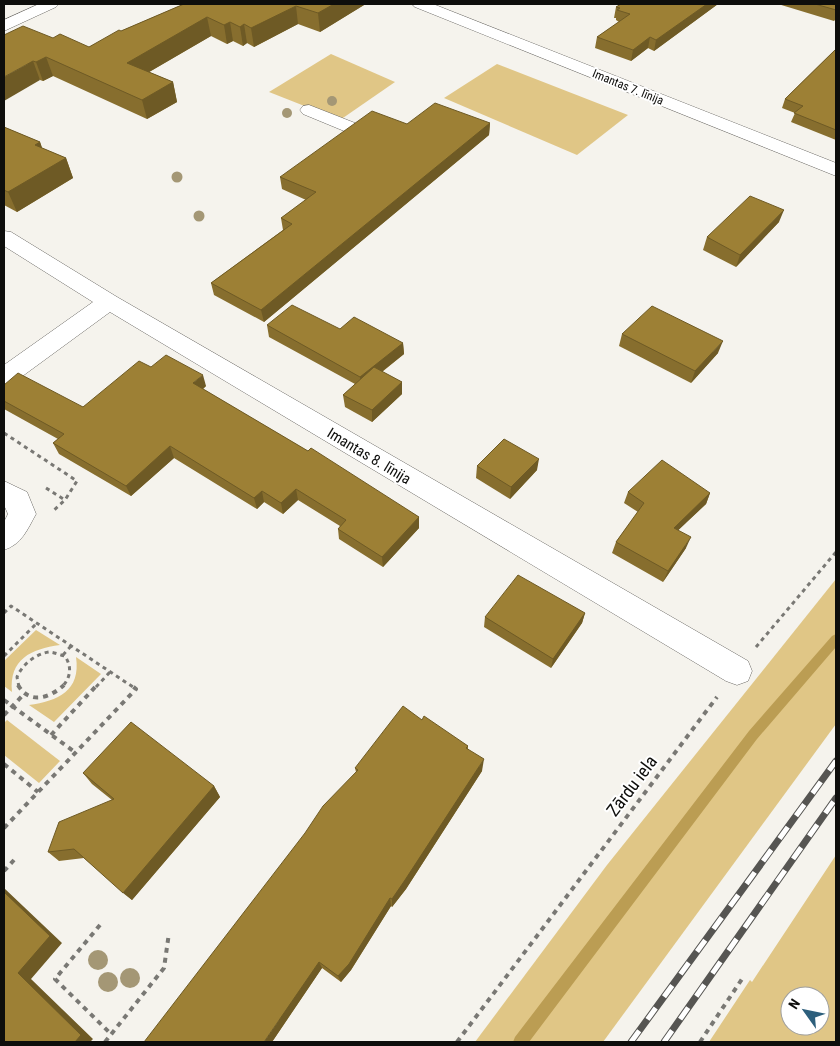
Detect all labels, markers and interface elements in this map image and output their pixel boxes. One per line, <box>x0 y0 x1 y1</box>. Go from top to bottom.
street label: Imantas 7. līnija <box>590 66 666 108</box>
street label: Imantas 8. līnija <box>324 424 414 488</box>
street label: Zārdu iela <box>602 751 661 820</box>
north arrow <box>780 986 830 1036</box>
text: N <box>785 996 803 1012</box>

